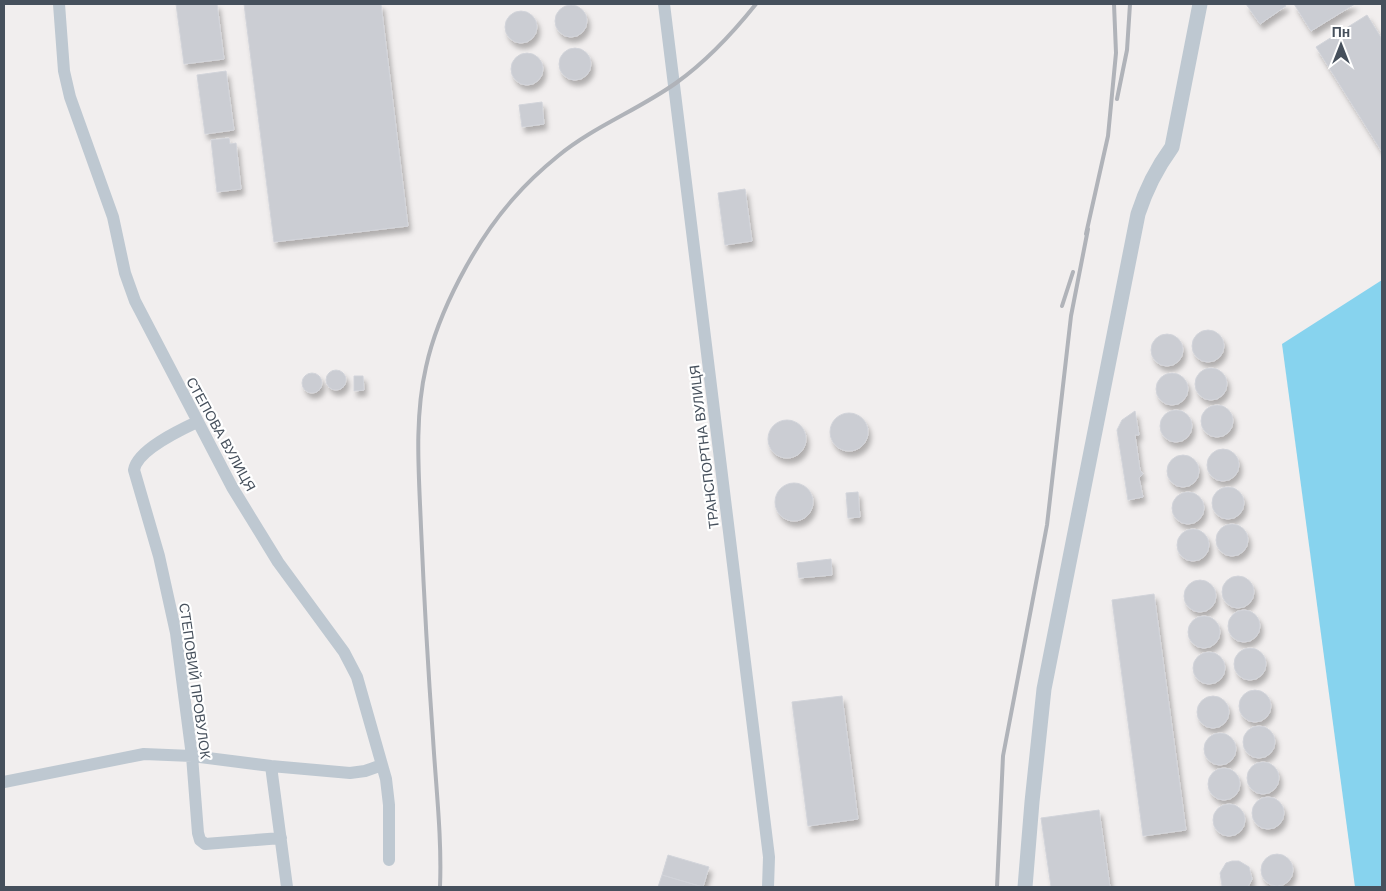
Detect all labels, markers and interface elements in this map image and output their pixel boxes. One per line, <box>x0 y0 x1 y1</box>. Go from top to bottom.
north arrow <box>1316 20 1366 70</box>
text: Пн <box>1332 24 1350 40</box>
street label: ТРАНСПОРТНА ВУЛИЦЯ <box>686 364 722 530</box>
street label: СТЕПОВА ВУЛИЦЯ <box>183 374 259 494</box>
street label: СТЕПОВИЙ ПРОВУЛОК <box>176 602 215 761</box>

